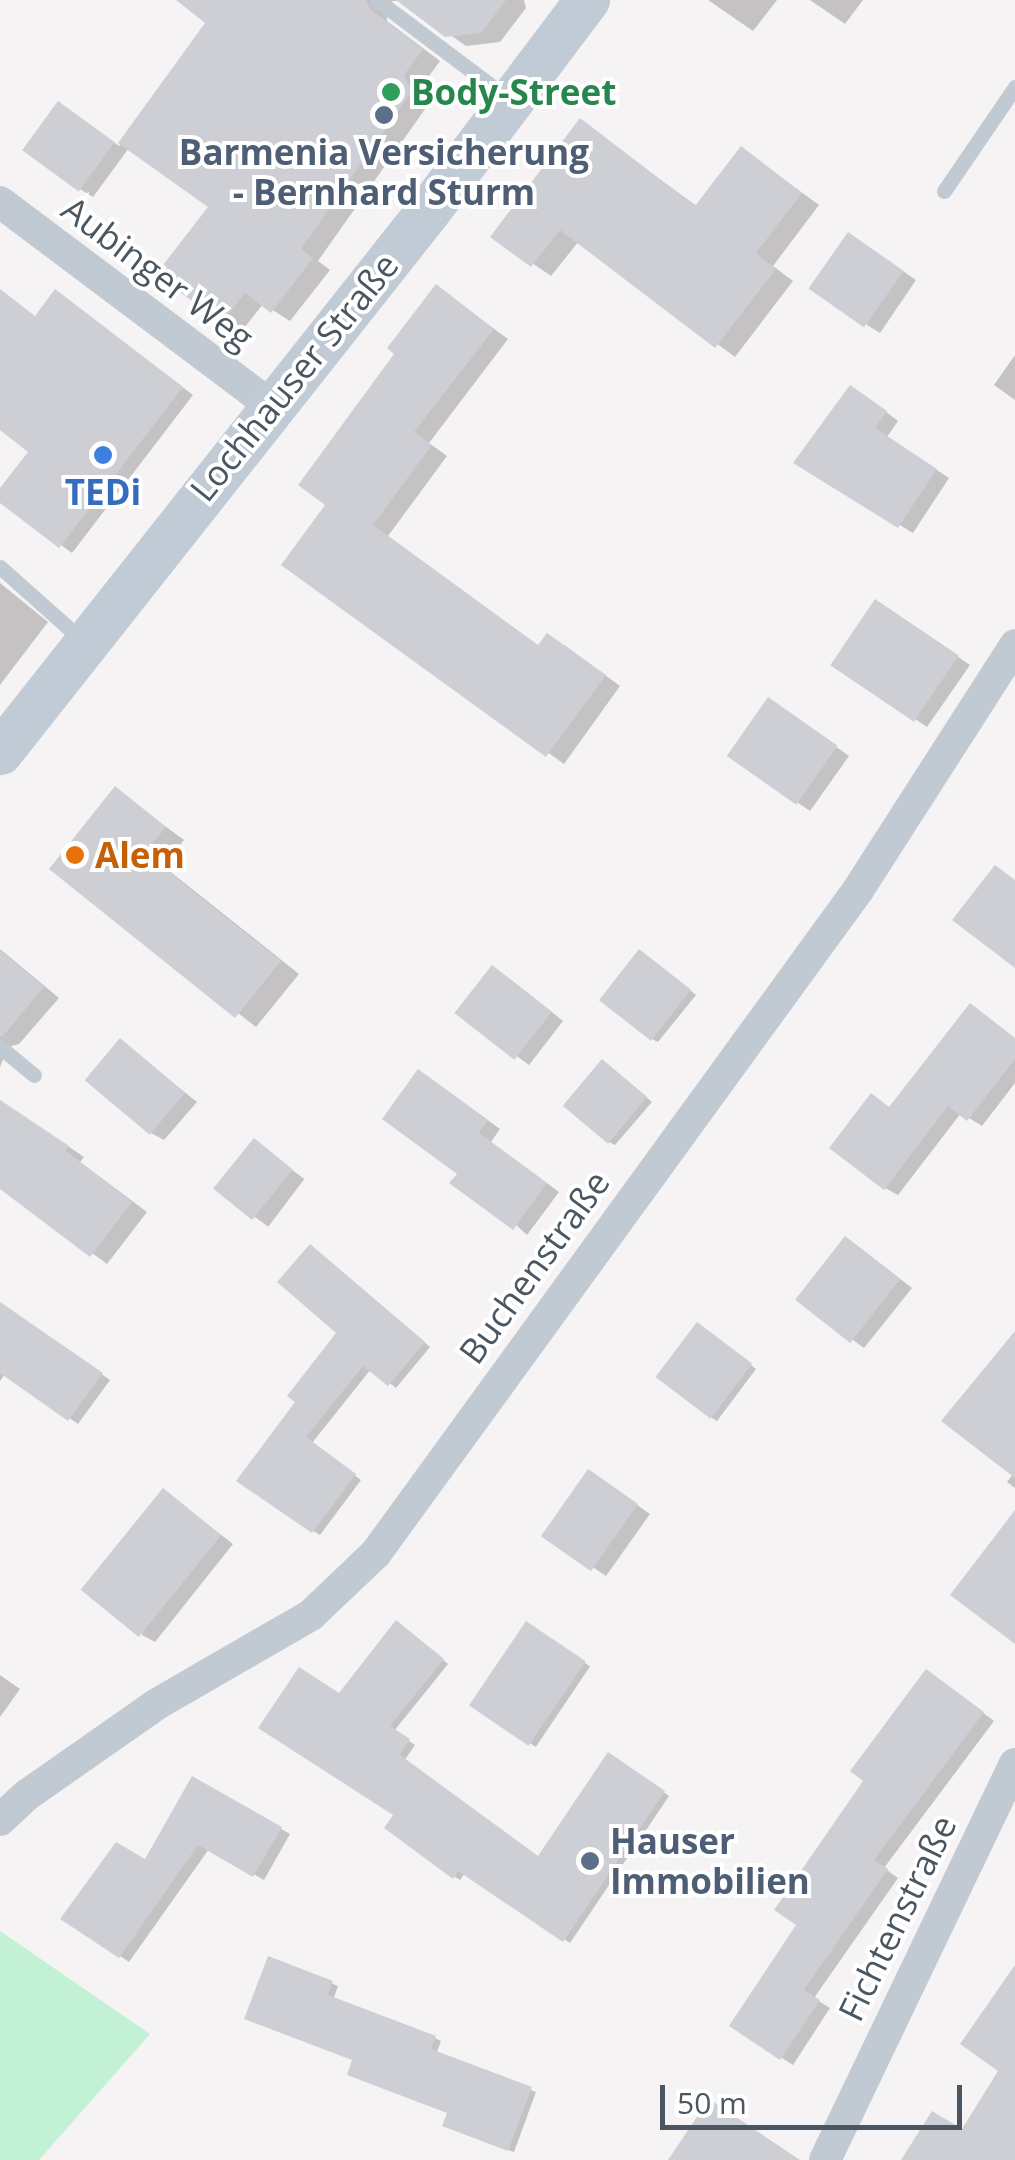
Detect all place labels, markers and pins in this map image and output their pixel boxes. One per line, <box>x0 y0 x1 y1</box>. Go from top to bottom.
place label: Body-Street <box>411 71 616 113</box>
marker: Body-Street <box>380 81 402 103</box>
marker: Barmenia Versicherung - Bernhard Sturm <box>373 104 395 126</box>
place label: Barmenia Versicherung - Bernhard Sturm <box>179 131 589 213</box>
marker: TEDi <box>92 444 114 466</box>
place label: TEDi <box>65 471 141 513</box>
place label: Alem <box>95 834 185 876</box>
marker: Alem <box>64 844 86 866</box>
place label: Hauser Immobilien <box>610 1820 810 1902</box>
marker: Hauser Immobilien <box>579 1850 601 1872</box>

